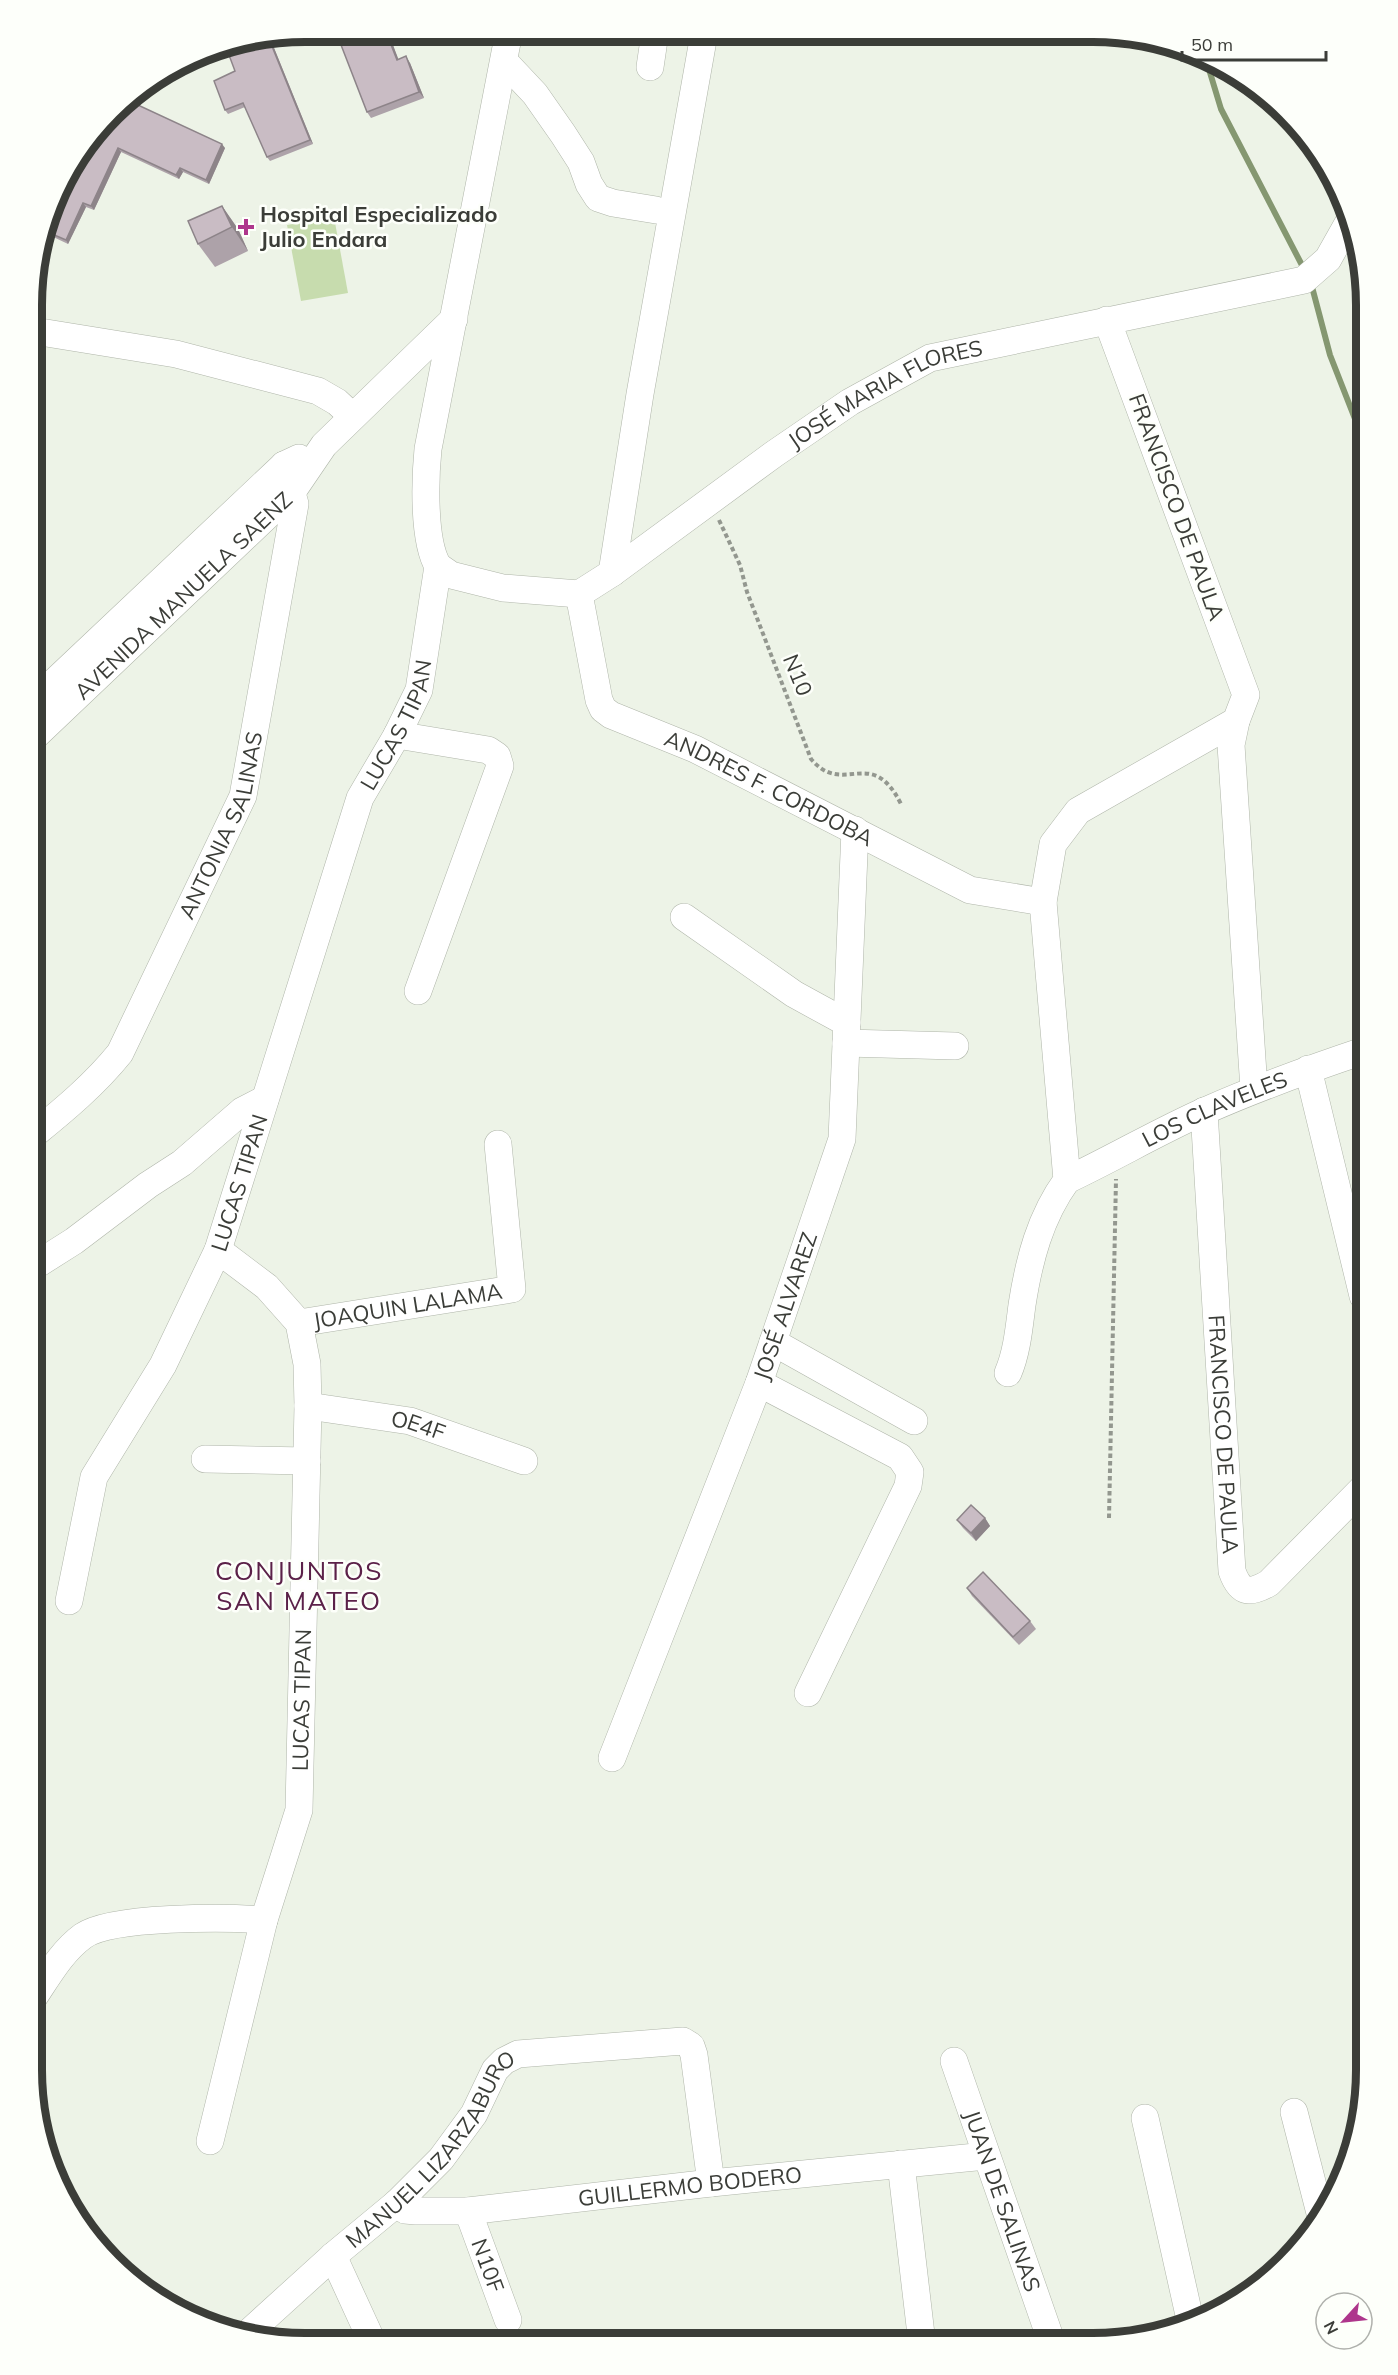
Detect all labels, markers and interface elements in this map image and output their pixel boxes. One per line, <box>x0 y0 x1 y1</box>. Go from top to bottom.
scale bar <box>1182 24 1326 62</box>
text: 50 m <box>1191 33 1233 56</box>
place label: Hospital Especializado Julio Endara <box>260 200 498 253</box>
marker: Hospital Especializado Julio Endara <box>237 218 255 236</box>
street label: JOSÉ MARIA FLORES <box>782 333 985 454</box>
street label: FRANCISCO DE PAULA <box>1123 390 1231 624</box>
street label: AVENIDA MANUELA SAENZ <box>68 485 298 705</box>
street label: N10 <box>777 650 819 700</box>
street label: LUCAS TIPAN <box>354 658 437 795</box>
street label: ANDRES F. CORDOBA <box>661 724 878 852</box>
street label: ANTONIA SALINAS <box>172 729 268 923</box>
street label: LOS CLAVELES <box>1137 1065 1291 1153</box>
street label: LUCAS TIPAN <box>204 1111 274 1255</box>
street label: JOSÉ ALVAREZ <box>747 1229 823 1384</box>
street label: JOAQUIN LALAMA <box>311 1277 504 1335</box>
street label: FRANCISCO DE PAULA <box>1202 1314 1245 1555</box>
street label: OE4F <box>389 1404 449 1446</box>
district label: CONJUNTOS SAN MATEO <box>215 1554 383 1617</box>
street label: LUCAS TIPAN <box>286 1629 317 1771</box>
street label: MANUEL LIZARZABURO <box>340 2044 519 2254</box>
street label: JUAN DE SALINAS <box>958 2106 1047 2295</box>
street label: GUILLERMO BODERO <box>576 2160 803 2212</box>
street label: N10F <box>465 2235 511 2296</box>
north arrow <box>1314 2291 1374 2351</box>
text: N <box>1319 2318 1342 2338</box>

